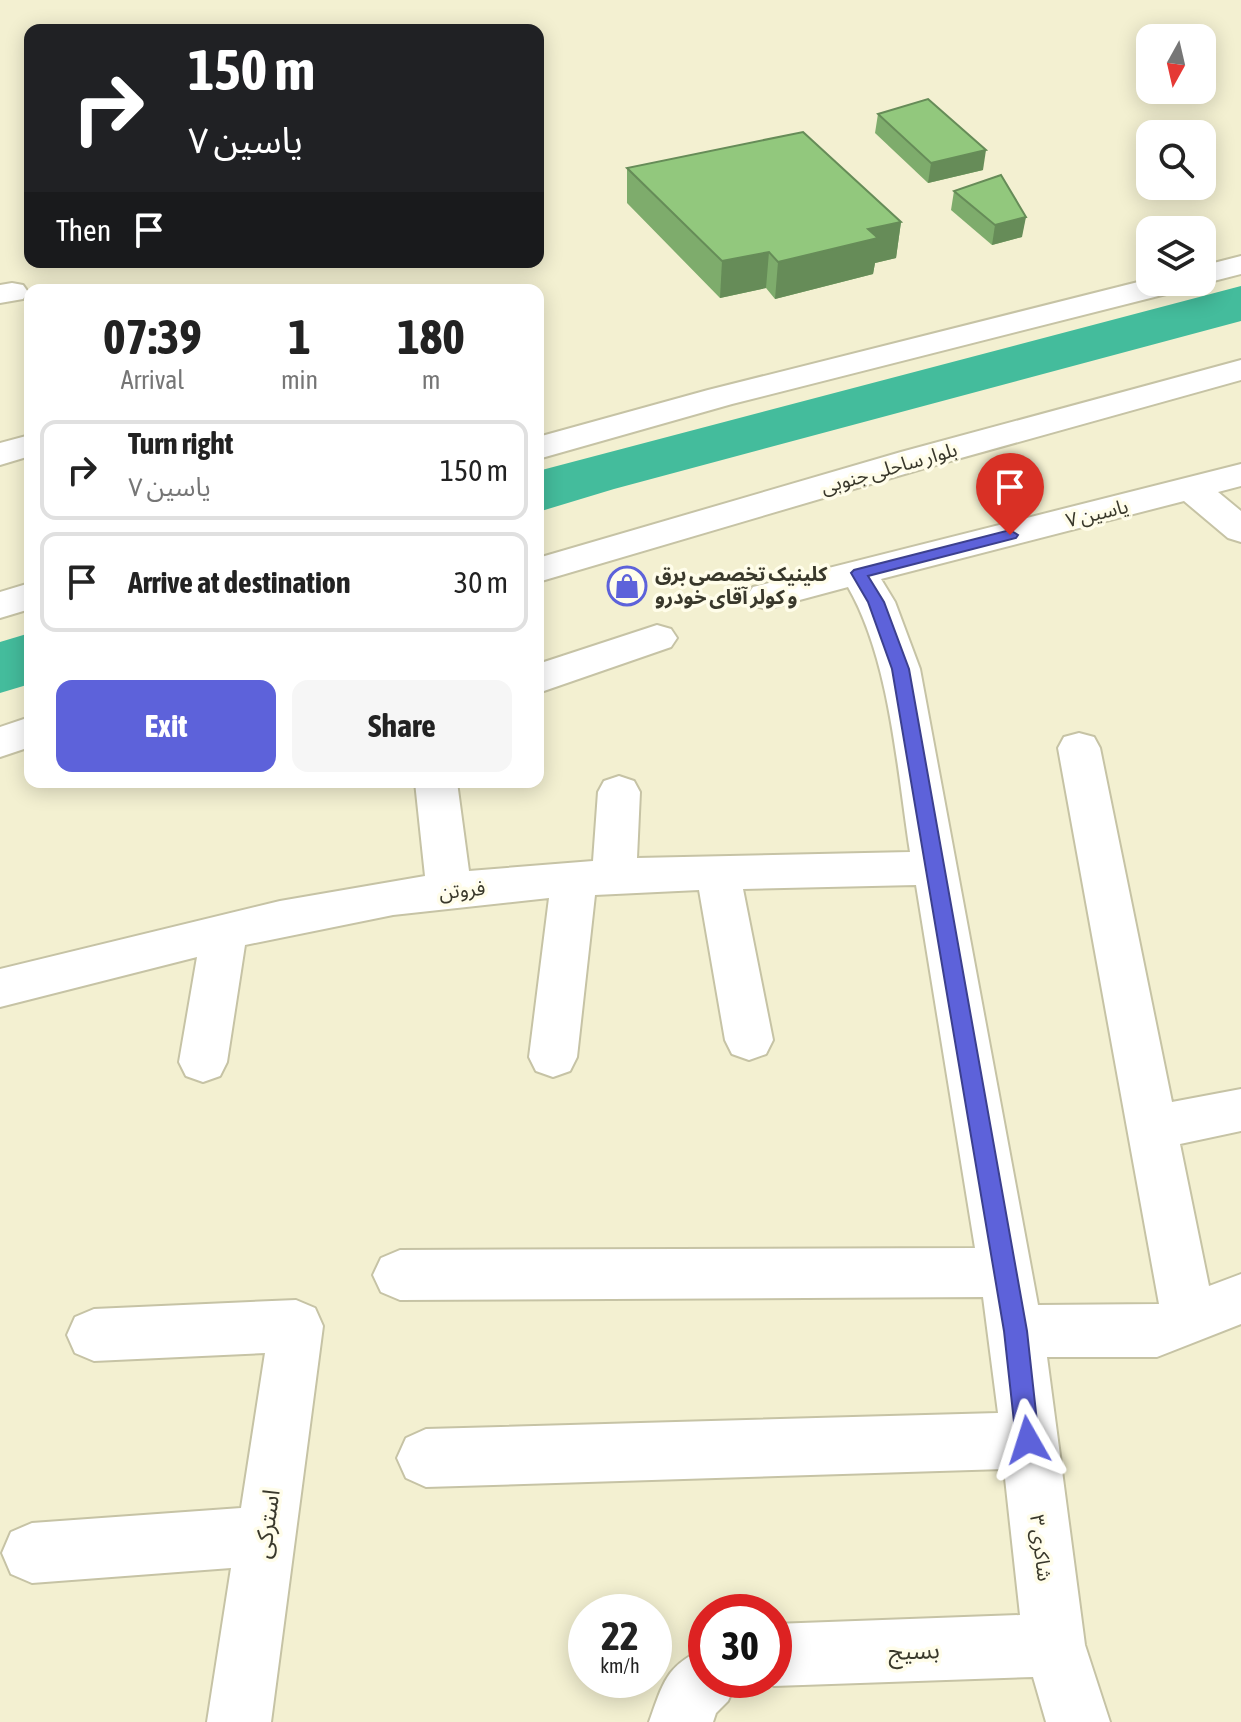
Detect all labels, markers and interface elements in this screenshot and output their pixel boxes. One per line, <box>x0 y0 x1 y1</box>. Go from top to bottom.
north arrow <box>1136 24 1216 104</box>
map controls <box>1136 24 1216 296</box>
text: 150 m <box>188 38 315 102</box>
icon: right <box>56 56 160 160</box>
text: یاسین ۷ <box>188 119 303 161</box>
button: search <box>1136 120 1216 200</box>
icon: arrive <box>127 208 171 252</box>
text: Then <box>56 213 111 247</box>
button: layers <box>1136 216 1216 296</box>
text: 07:39 <box>103 309 202 364</box>
text: 1 <box>288 309 311 364</box>
text: 180 <box>397 309 465 364</box>
text: Arrival <box>121 365 184 395</box>
text: min <box>281 365 318 395</box>
text: m <box>422 365 440 395</box>
text: Turn right <box>128 426 234 460</box>
street label: بلوار ساحلی جنوبی <box>818 437 960 499</box>
icon: right <box>60 448 104 492</box>
text: 150 m <box>440 453 508 487</box>
pin <box>976 453 1044 535</box>
icon: arrive <box>988 465 1032 509</box>
text: یاسین ۷ <box>128 472 211 502</box>
street label: یاسین ۷ <box>1063 494 1131 532</box>
icon: arrive <box>60 560 104 604</box>
place label: کلینیک تخصصی برق و کولر آقای خودرو <box>655 562 828 609</box>
text: Arrive at destination <box>128 565 350 599</box>
text: 30 m <box>454 565 508 599</box>
shop icon: کلینیک تخصصی برق و کولر آقای خودرو <box>606 565 648 607</box>
button: Exit <box>56 680 276 772</box>
button: Share <box>292 680 512 772</box>
street label: فروتن <box>438 876 486 904</box>
position arrow <box>986 1398 1070 1482</box>
street label: استرکی <box>248 1488 286 1560</box>
street label: شاکری ۳ <box>1025 1513 1057 1583</box>
speed limit sign: 30 <box>688 1594 792 1698</box>
text: 22 <box>601 1613 639 1658</box>
street label: بسیج <box>888 1636 940 1669</box>
text: km/h <box>600 1654 640 1677</box>

